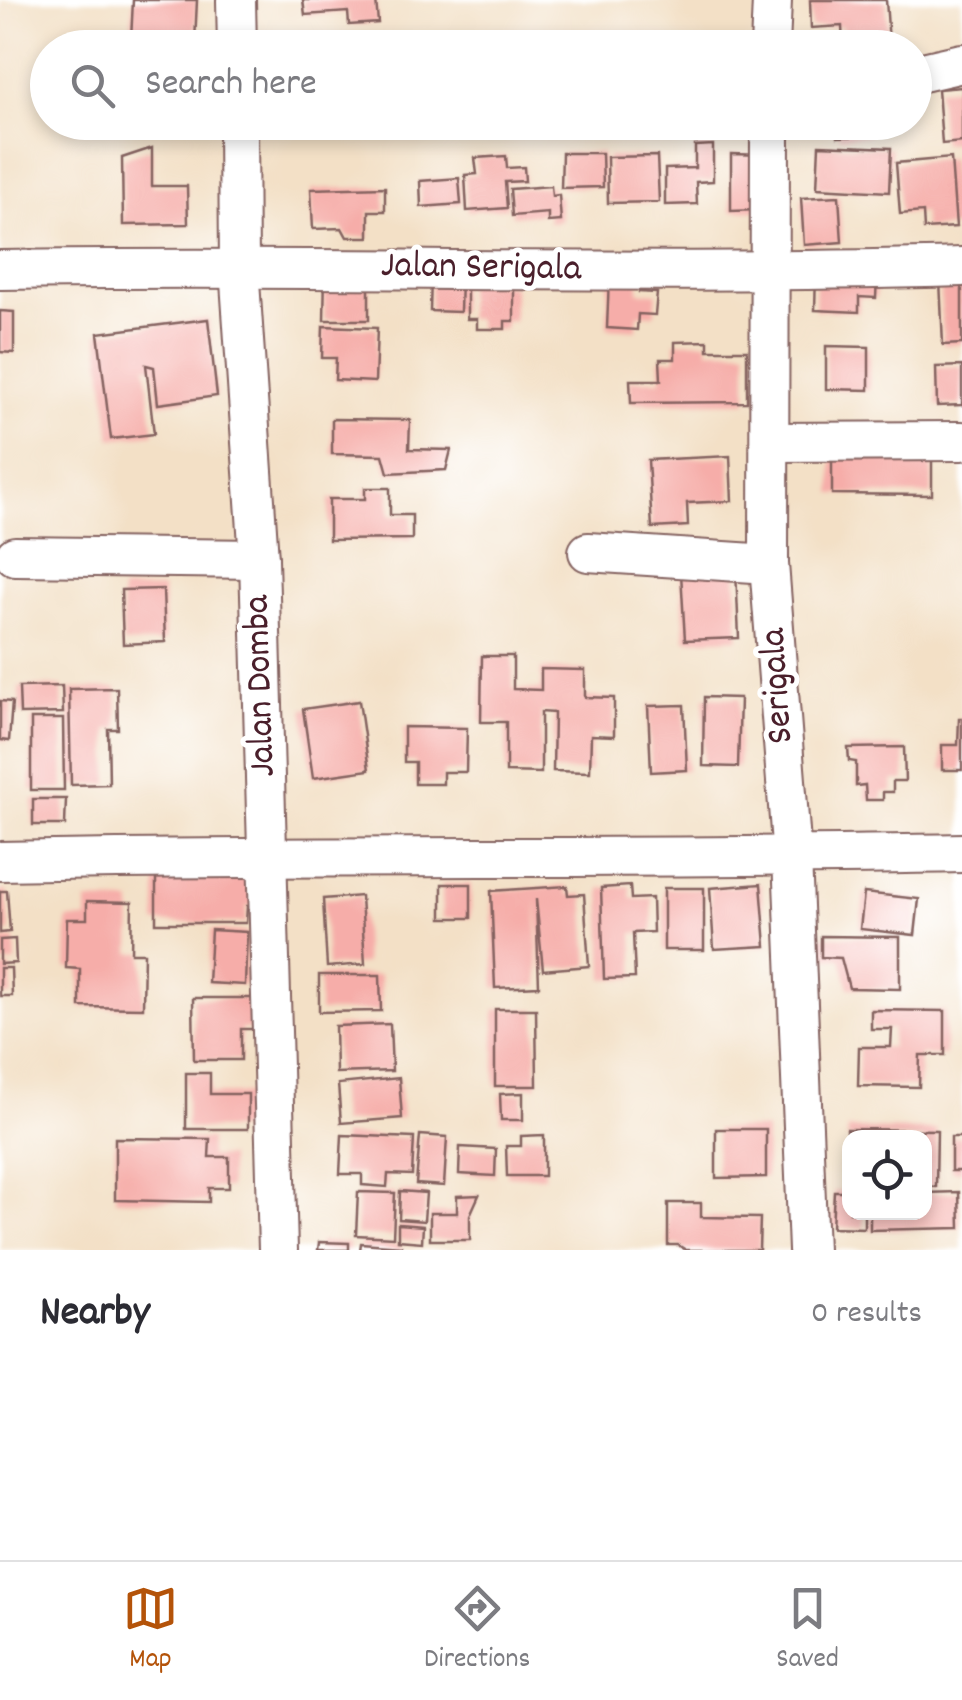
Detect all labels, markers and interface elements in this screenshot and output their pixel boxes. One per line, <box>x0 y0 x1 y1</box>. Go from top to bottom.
search box <box>30 30 932 140</box>
icon: search <box>65 58 120 113</box>
text: Search here <box>145 58 317 113</box>
street label: Jalan Serigala <box>380 240 583 298</box>
street label: Jalan Domba <box>231 593 293 778</box>
street label: Serigala <box>747 625 810 746</box>
map controls <box>842 1130 932 1220</box>
button: locate <box>842 1130 932 1220</box>
text: Nearby <box>40 1285 150 1345</box>
text: 0 results <box>811 1292 922 1338</box>
tab: Map <box>123 1581 178 1681</box>
tab: Directions <box>424 1581 530 1681</box>
tab: Saved <box>776 1581 839 1681</box>

